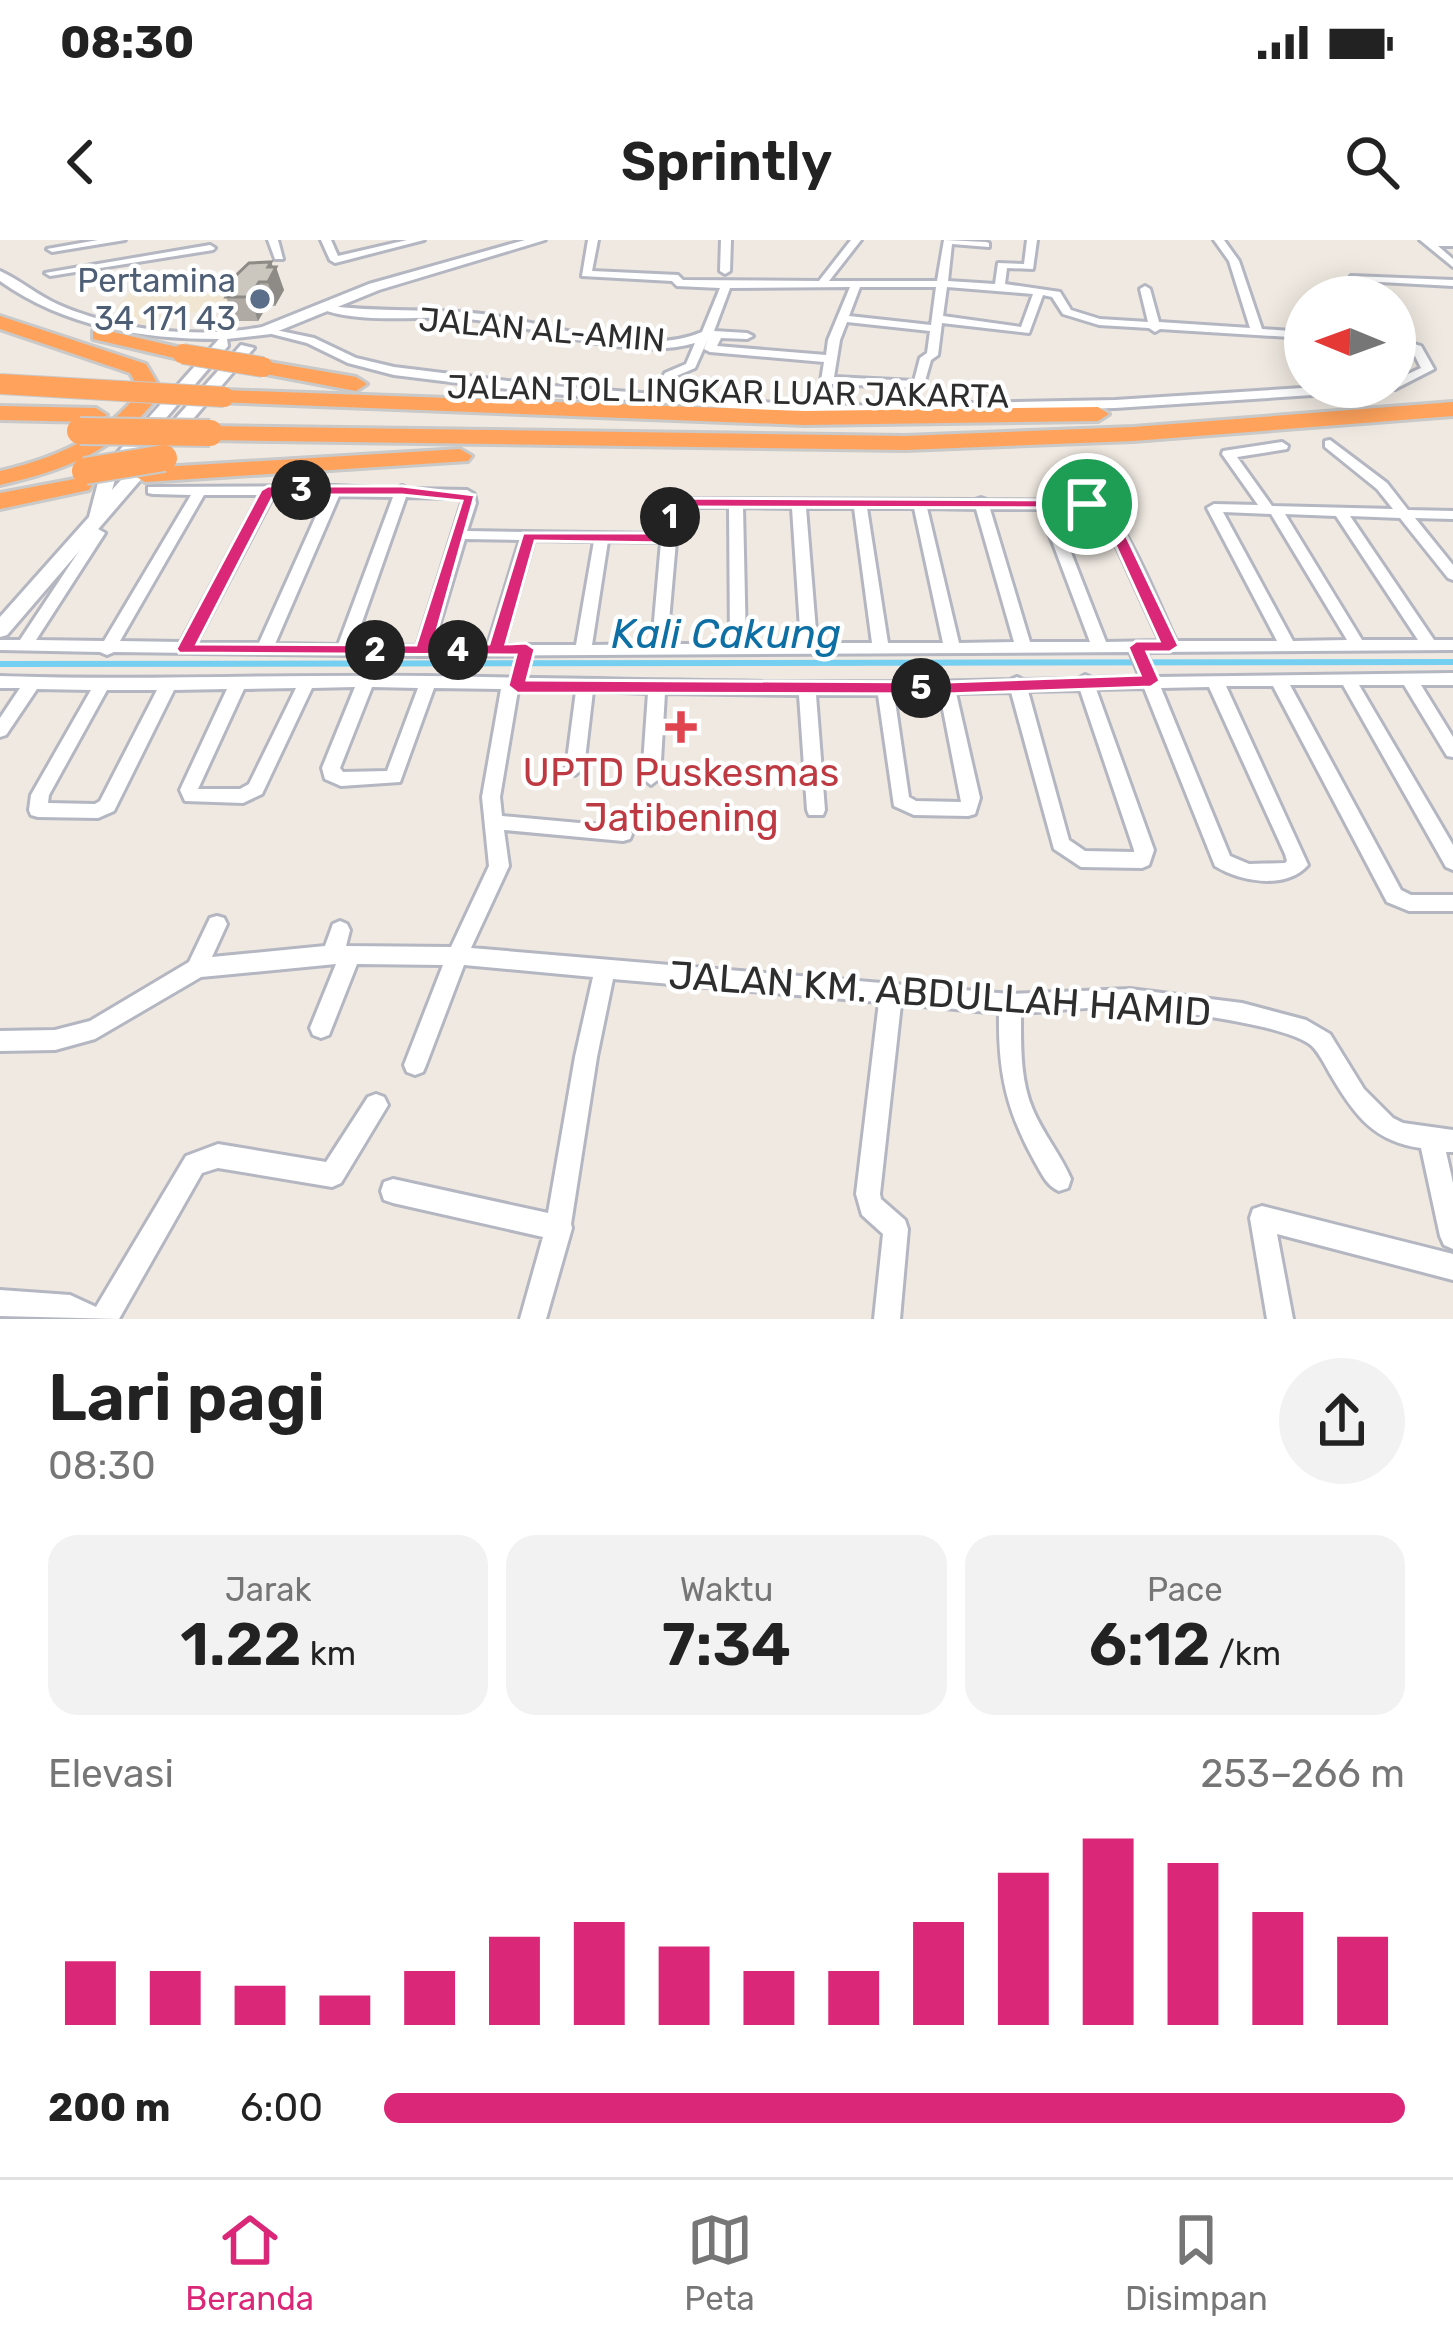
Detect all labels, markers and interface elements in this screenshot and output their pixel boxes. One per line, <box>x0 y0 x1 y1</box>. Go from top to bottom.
text: 08:30 <box>60 16 194 69</box>
icon: back <box>48 129 114 195</box>
icon: search <box>1339 129 1405 195</box>
text: Sprintly <box>621 130 832 194</box>
place label: Pertamina 34 171 43 <box>77 261 236 338</box>
north arrow <box>1284 276 1416 408</box>
map controls <box>1284 276 1416 408</box>
marker: Pertamina 34 171 43 <box>247 286 273 312</box>
street label: JALAN AL-AMIN <box>417 299 667 360</box>
street label: JALAN TOL LINGKAR LUAR JAKARTA <box>447 367 1009 416</box>
pin <box>1036 453 1138 555</box>
pin: 3 <box>271 460 331 520</box>
text: 3 <box>290 470 312 509</box>
icon: arrive <box>1054 471 1120 537</box>
pin: 1 <box>640 487 700 547</box>
text: 1 <box>662 497 678 536</box>
water label: Kali Cakung <box>611 609 841 659</box>
pin: 2 <box>345 620 405 680</box>
pin: 4 <box>428 620 488 680</box>
text: 2 <box>364 630 386 669</box>
text: 4 <box>447 630 469 669</box>
pin: 5 <box>891 658 951 718</box>
text: 5 <box>910 668 932 707</box>
marker: UPTD Puskesmas Jatibening <box>665 711 697 743</box>
place label: UPTD Puskesmas Jatibening <box>523 750 839 841</box>
street label: JALAN KM. ABDULLAH HAMID <box>667 952 1213 1036</box>
text: Lari pagi <box>48 1358 325 1437</box>
button: share <box>1279 1358 1405 1484</box>
text: 08:30 <box>48 1443 156 1489</box>
text: Jarak <box>225 1570 311 1609</box>
text: Waktu <box>680 1570 773 1609</box>
text: Pace <box>1147 1570 1223 1609</box>
text: 1.22 <box>180 1609 302 1680</box>
text: 7:34 <box>662 1609 791 1680</box>
text: 6:12 <box>1089 1609 1211 1680</box>
text: km <box>302 1634 356 1673</box>
text: /km <box>1211 1634 1281 1673</box>
text: Elevasi <box>48 1751 174 1797</box>
text: 253–266 m <box>1200 1751 1405 1797</box>
text: 200 m <box>48 2085 170 2131</box>
text: 6:00 <box>240 2085 323 2131</box>
tab: Beranda <box>185 2207 314 2318</box>
tab: Peta <box>684 2207 755 2318</box>
tab: Disimpan <box>1125 2207 1268 2318</box>

